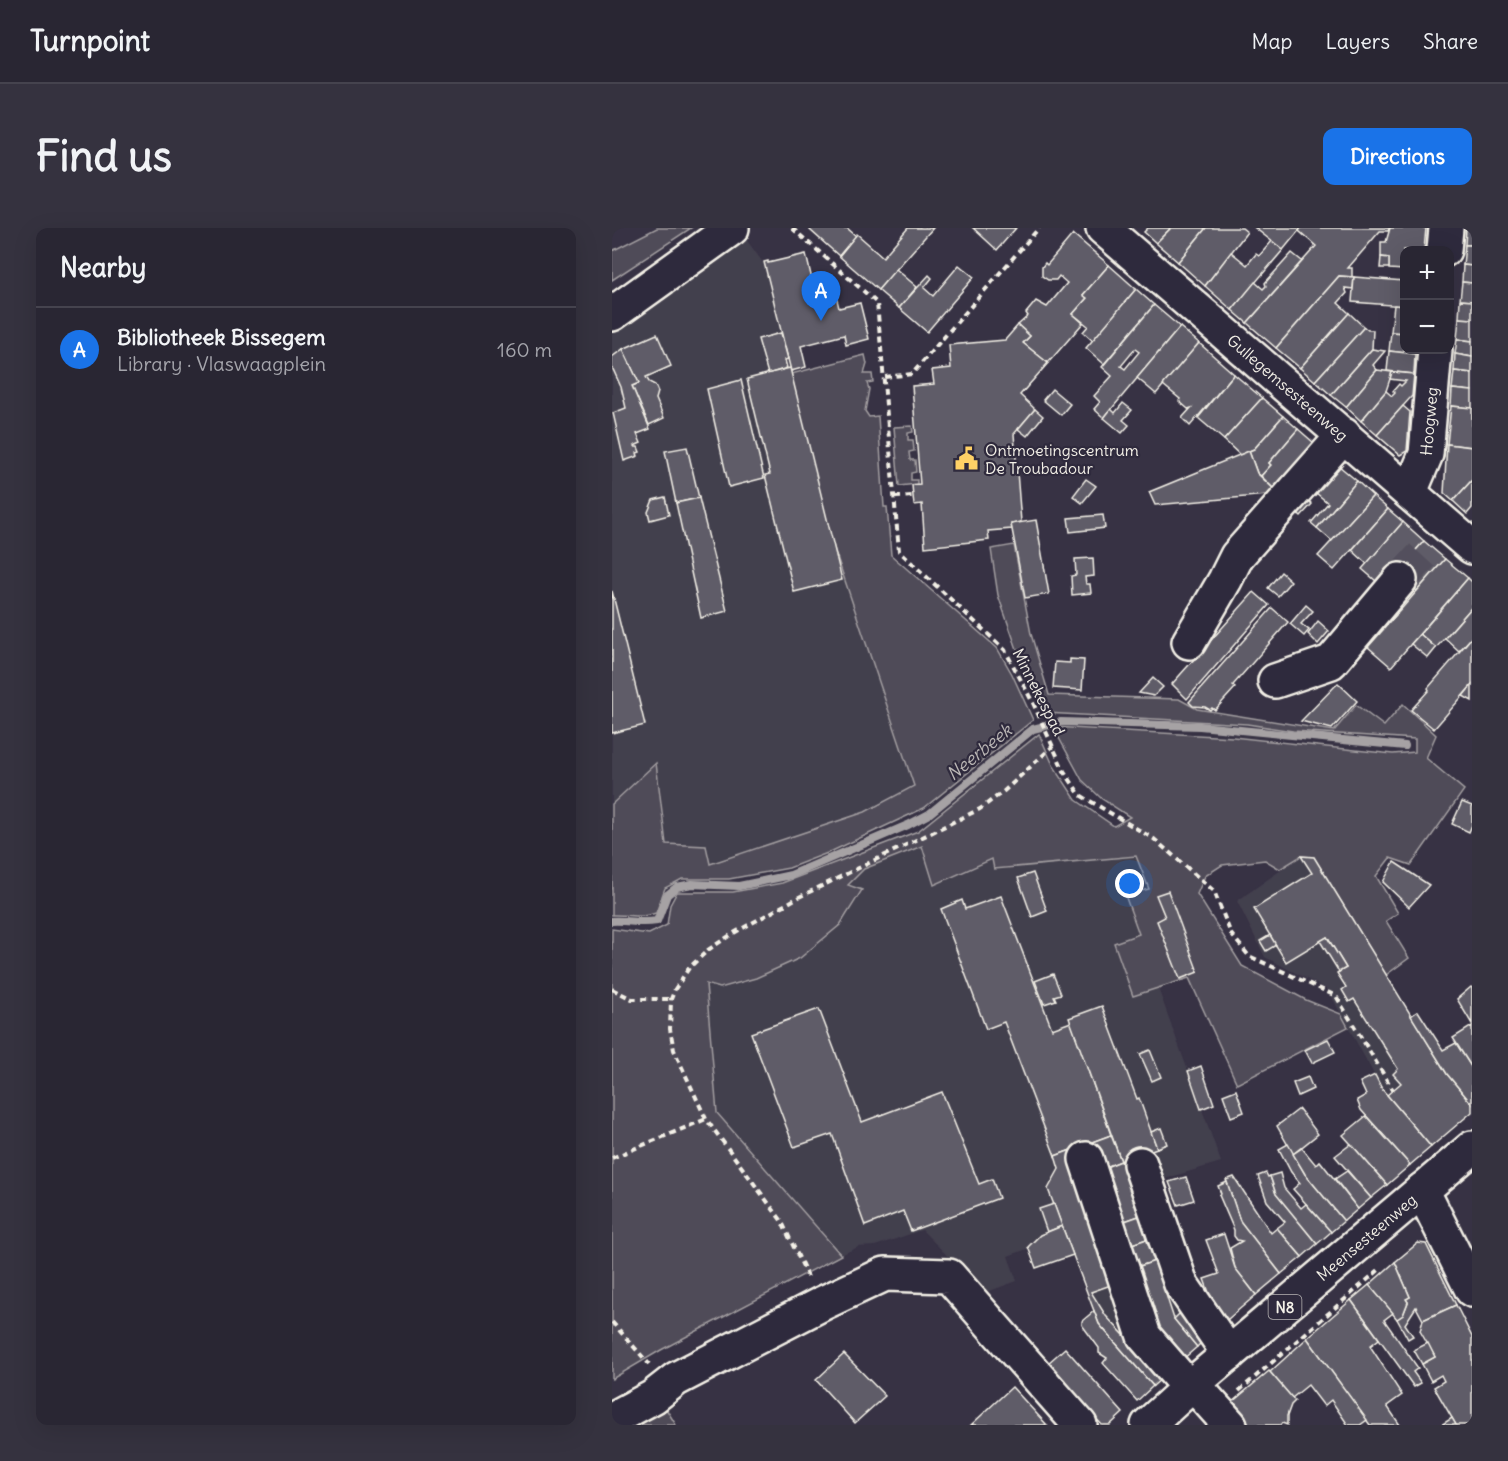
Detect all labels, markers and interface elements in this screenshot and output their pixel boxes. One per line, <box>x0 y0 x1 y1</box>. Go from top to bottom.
text: Turnpoint <box>30 23 150 59</box>
text: Map <box>1252 28 1292 55</box>
text: Layers <box>1325 28 1390 55</box>
text: Share <box>1423 28 1478 55</box>
button: Directions <box>1323 128 1472 185</box>
text: Find us <box>36 130 172 182</box>
map controls <box>1400 246 1454 354</box>
button: + <box>1400 246 1454 300</box>
text: Nearby <box>60 251 146 284</box>
pin: A <box>802 272 840 321</box>
button: − <box>1400 300 1454 354</box>
text: Bibliotheek Bissegem <box>117 323 325 351</box>
street label: Gullegemsesteenweg <box>1223 330 1352 445</box>
text: A <box>73 337 86 362</box>
text: 160 m <box>497 337 552 362</box>
text: Library · Vlaswaagplein <box>117 351 326 376</box>
street label: Hoogweg <box>1416 386 1442 456</box>
place label: Ontmoetingscentrum De Troubadour <box>985 440 1139 478</box>
public building icon: Ontmoetingscentrum De Troubadour <box>954 446 980 472</box>
street label: Minnekespad <box>1008 645 1070 739</box>
water label: Neerbeek <box>942 718 1018 785</box>
your location <box>1115 869 1144 898</box>
street label: Meensesteenweg <box>1312 1190 1420 1285</box>
road number: N8 <box>1268 1295 1302 1319</box>

